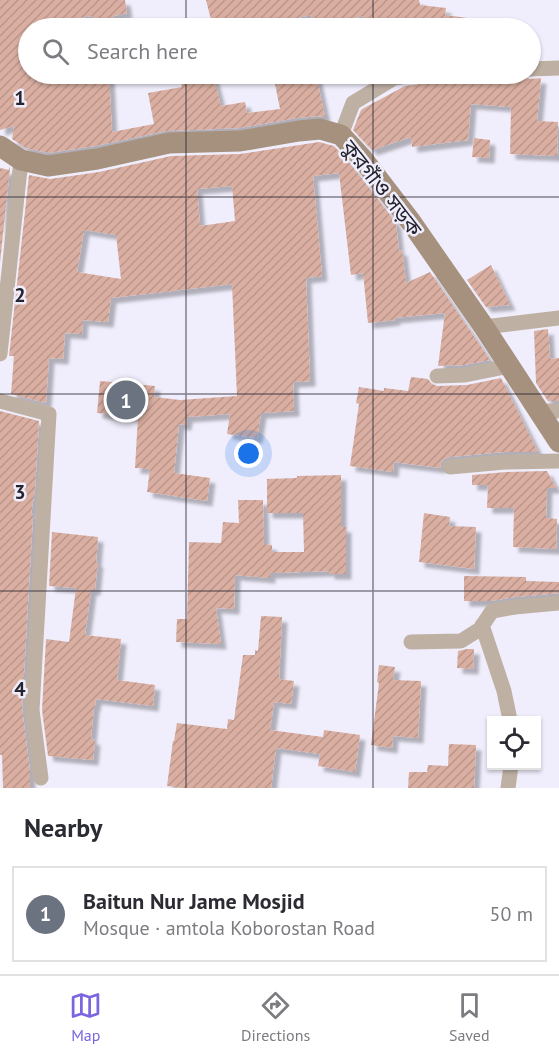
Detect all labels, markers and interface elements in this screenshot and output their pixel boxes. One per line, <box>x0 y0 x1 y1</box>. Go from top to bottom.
search box <box>18 18 541 84</box>
icon: search <box>39 35 72 68</box>
text: Search here <box>87 37 198 65</box>
text: 1 <box>14 85 26 111</box>
street label: কুরগাঁও সড়ক <box>335 134 429 242</box>
text: 2 <box>14 282 26 308</box>
pin: 1 <box>106 378 146 422</box>
your location <box>234 439 263 468</box>
text: 3 <box>14 479 26 505</box>
text: 4 <box>14 676 26 702</box>
map controls <box>487 716 541 770</box>
button: locate <box>487 716 541 770</box>
text: Nearby <box>24 811 102 844</box>
text: Baitun Nur Jame Mosjid <box>83 887 305 915</box>
text: 1 <box>40 901 51 927</box>
text: 50 m <box>490 901 533 927</box>
text: Mosque · amtola Koborostan Road <box>83 915 375 941</box>
tab: Map <box>69 989 102 1045</box>
tab: Directions <box>241 989 310 1045</box>
tab: Saved <box>449 989 490 1045</box>

